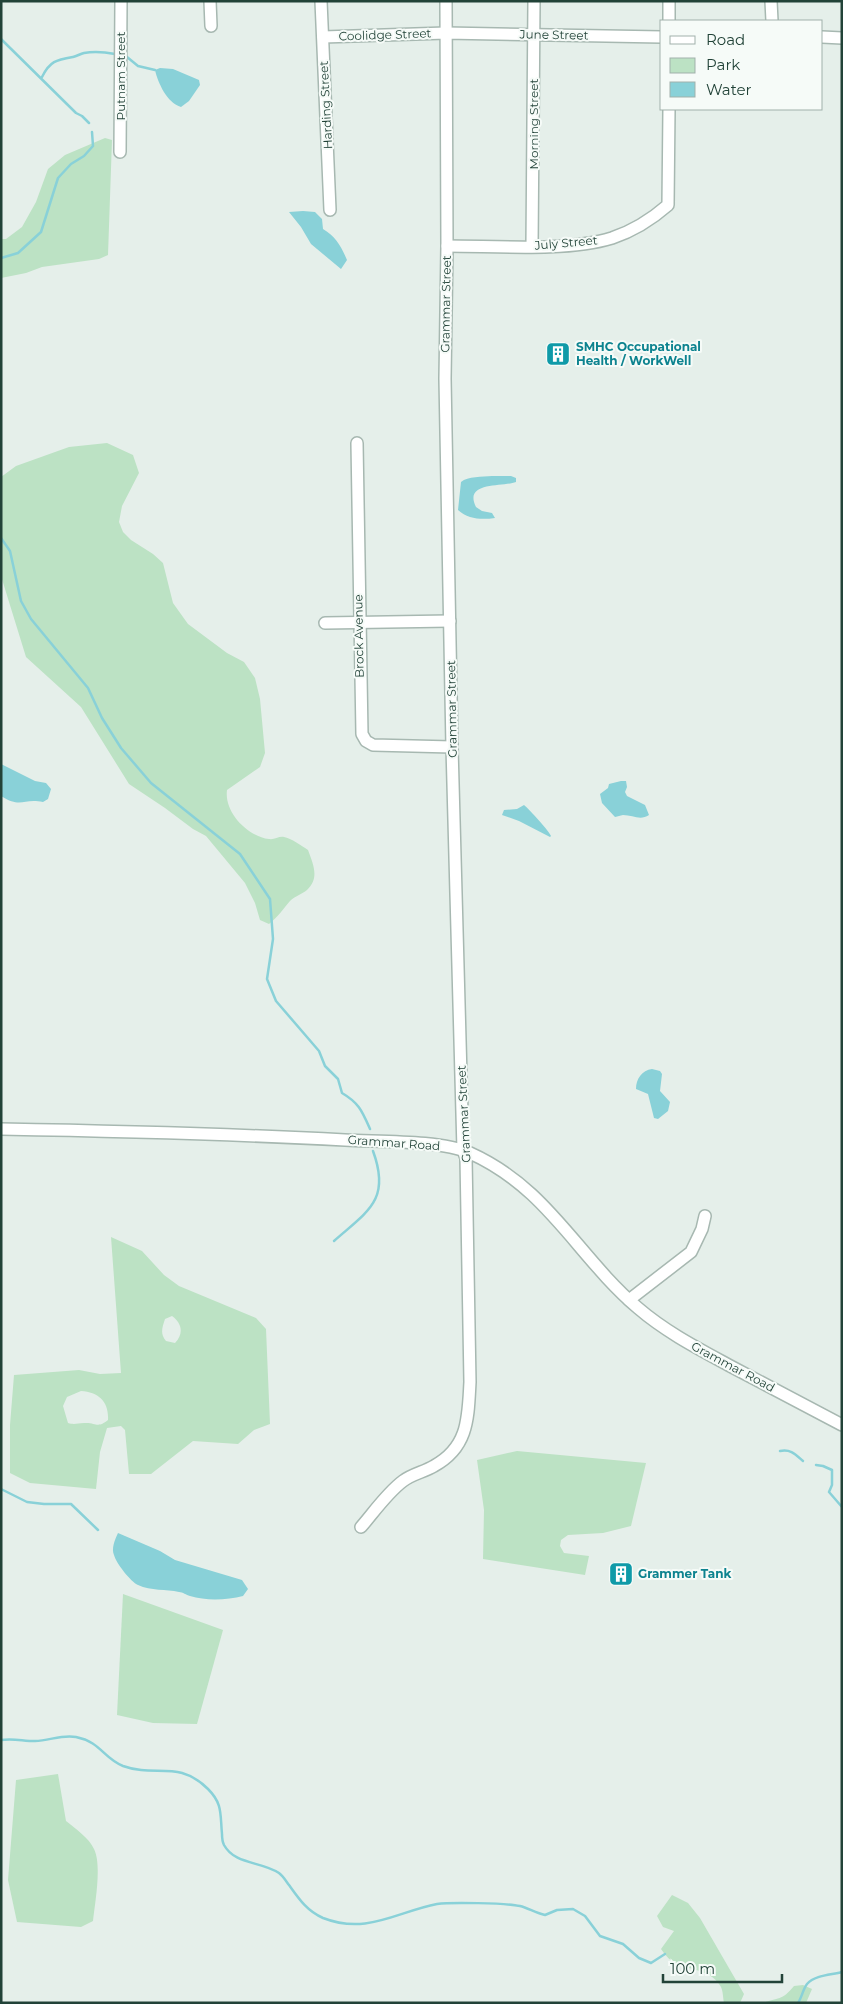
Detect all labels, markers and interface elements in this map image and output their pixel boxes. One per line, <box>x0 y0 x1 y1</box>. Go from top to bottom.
legend <box>660 20 823 110</box>
street label: Coolidge Street <box>338 25 432 44</box>
street label: June Street <box>518 26 589 43</box>
text: Road <box>706 30 745 49</box>
street label: Putnam Street <box>113 31 128 120</box>
text: Park <box>706 55 740 74</box>
street label: Harding Street <box>316 60 335 150</box>
street label: Morning Street <box>526 78 541 169</box>
text: Water <box>706 80 752 99</box>
street label: July Street <box>533 232 598 253</box>
street label: Grammar Street <box>437 255 454 353</box>
place label: SMHC Occupational Health / WorkWell <box>576 339 701 368</box>
building icon: SMHC Occupational Health / WorkWell <box>545 341 571 367</box>
street label: Brock Avenue <box>350 594 367 678</box>
street label: Grammar Street <box>443 660 460 758</box>
street label: Grammar Street <box>453 1065 474 1163</box>
street label: Grammar Road <box>347 1132 441 1153</box>
street label: Grammar Road <box>689 1338 778 1395</box>
building icon: Grammer Tank <box>608 1561 634 1587</box>
place label: Grammer Tank <box>638 1566 732 1581</box>
scale bar <box>663 1952 782 1984</box>
text: 100 m <box>670 1959 715 1978</box>

